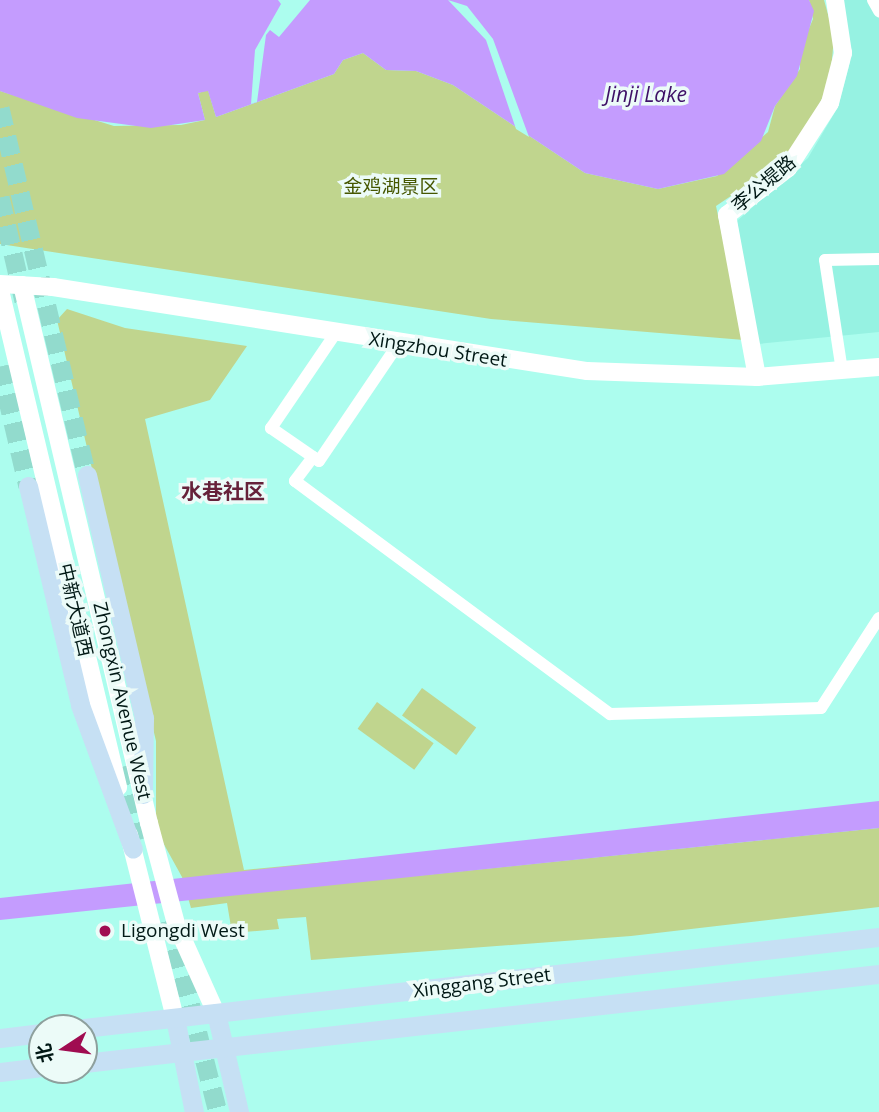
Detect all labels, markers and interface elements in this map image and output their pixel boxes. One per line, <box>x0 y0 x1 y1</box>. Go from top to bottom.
water label: Jinji Lake <box>605 81 687 107</box>
street label: 李公堤路 <box>728 151 800 217</box>
park label: 金鸡湖景区 <box>344 176 438 198</box>
street label: Xingzhou Street <box>367 328 509 372</box>
district label: 水巷社区 <box>181 478 265 504</box>
street label: 中新大道西 <box>53 561 97 659</box>
street label: Zhongxin Avenue West <box>88 600 156 802</box>
place label: Ligongdi West <box>121 920 245 942</box>
marker: Ligongdi West <box>95 921 115 941</box>
street label: Xinggang Street <box>412 963 552 1003</box>
north arrow <box>28 1014 98 1084</box>
text: 北 <box>30 1041 59 1065</box>

